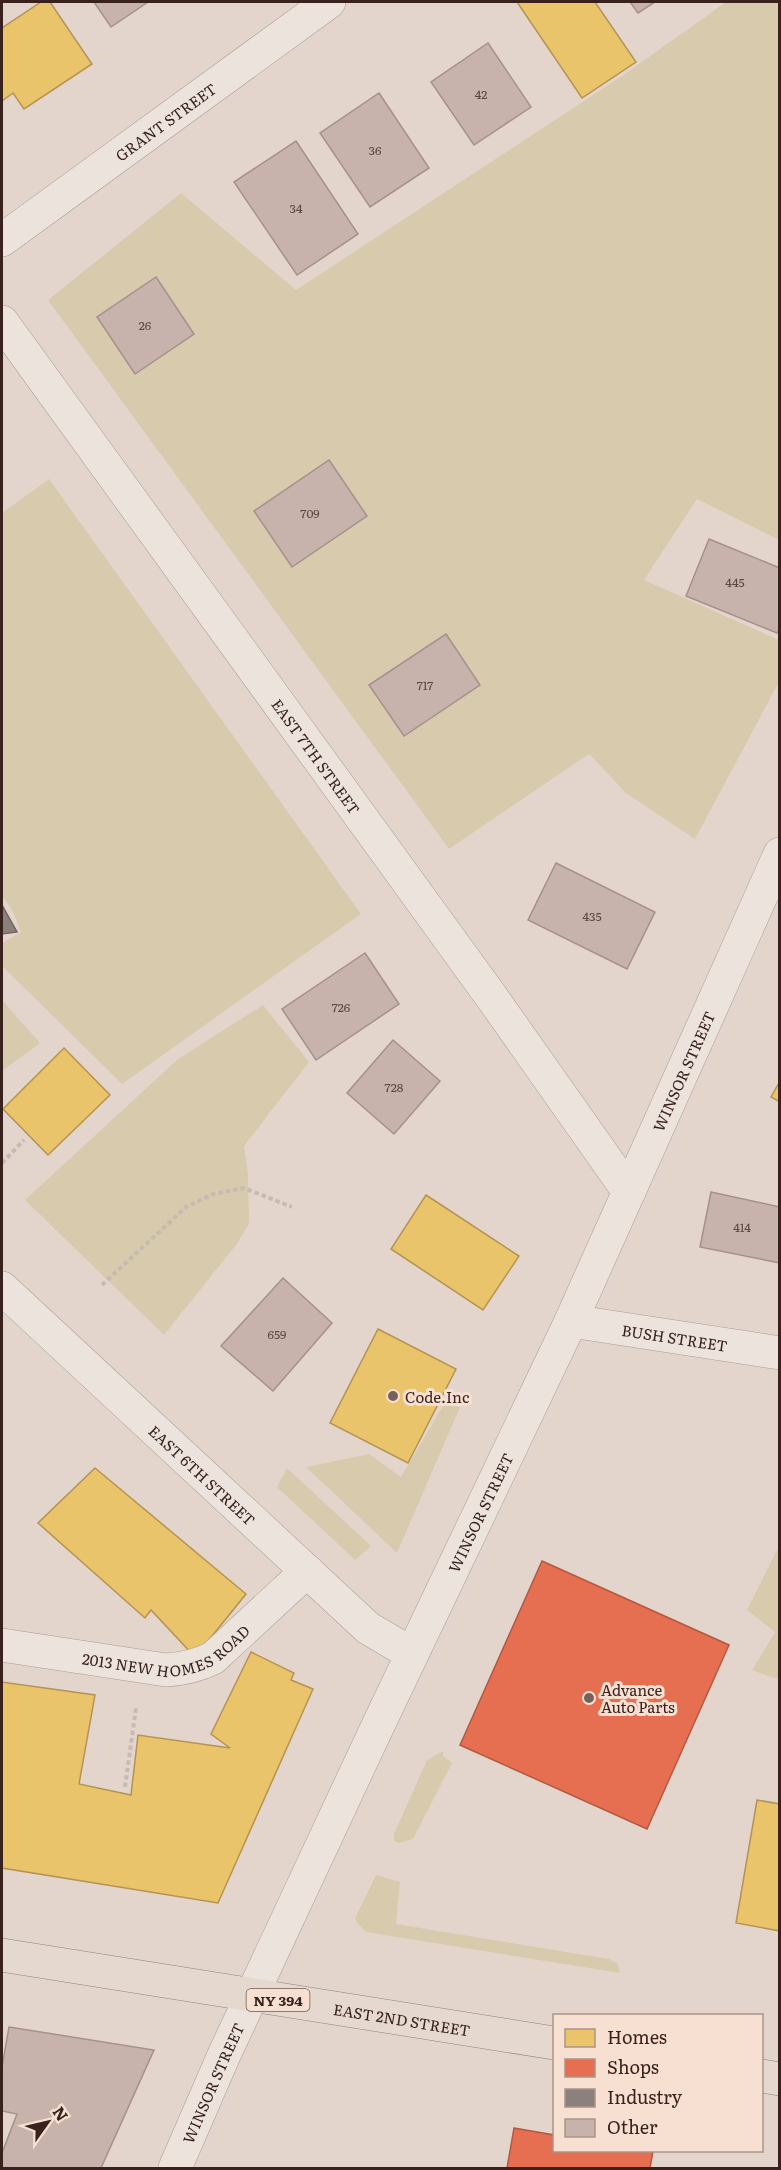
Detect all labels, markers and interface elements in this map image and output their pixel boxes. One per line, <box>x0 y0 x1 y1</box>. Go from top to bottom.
street label: GRANT STREET <box>110 76 221 166</box>
house number: 42 <box>475 85 487 103</box>
house number: 36 <box>369 141 382 159</box>
house number: 34 <box>289 199 303 217</box>
house number: 26 <box>139 316 152 334</box>
house number: 709 <box>300 504 320 522</box>
house number: 445 <box>725 573 745 591</box>
house number: 717 <box>417 676 433 694</box>
street label: EAST 7TH STREET <box>267 693 367 819</box>
house number: 435 <box>582 907 602 925</box>
house number: 726 <box>332 998 351 1016</box>
street label: WINSOR STREET <box>646 1007 720 1135</box>
house number: 728 <box>385 1078 404 1096</box>
house number: 414 <box>733 1218 751 1236</box>
street label: BUSH STREET <box>620 1317 729 1356</box>
house number: 659 <box>268 1325 286 1343</box>
place label: Code.Inc <box>405 1385 470 1408</box>
marker: Code.Inc <box>386 1389 400 1403</box>
street label: EAST 6TH STREET <box>144 1419 261 1530</box>
street label: WINSOR STREET <box>441 1449 518 1576</box>
street label: 2013 NEW HOMES ROAD <box>81 1619 254 1682</box>
place label: Advance Auto Parts <box>601 1678 675 1718</box>
marker: Advance Auto Parts <box>582 1691 596 1705</box>
road number: NY 394 <box>246 1989 310 2011</box>
street label: EAST 2ND STREET <box>332 1997 472 2041</box>
legend <box>553 2014 763 2152</box>
street label: WINSOR STREET <box>176 2019 249 2147</box>
text: Homes <box>607 2023 667 2050</box>
text: Shops <box>607 2053 659 2080</box>
text: Industry <box>607 2083 683 2110</box>
north arrow <box>18 2092 78 2152</box>
text: N <box>48 2101 75 2125</box>
text: Other <box>607 2113 658 2140</box>

